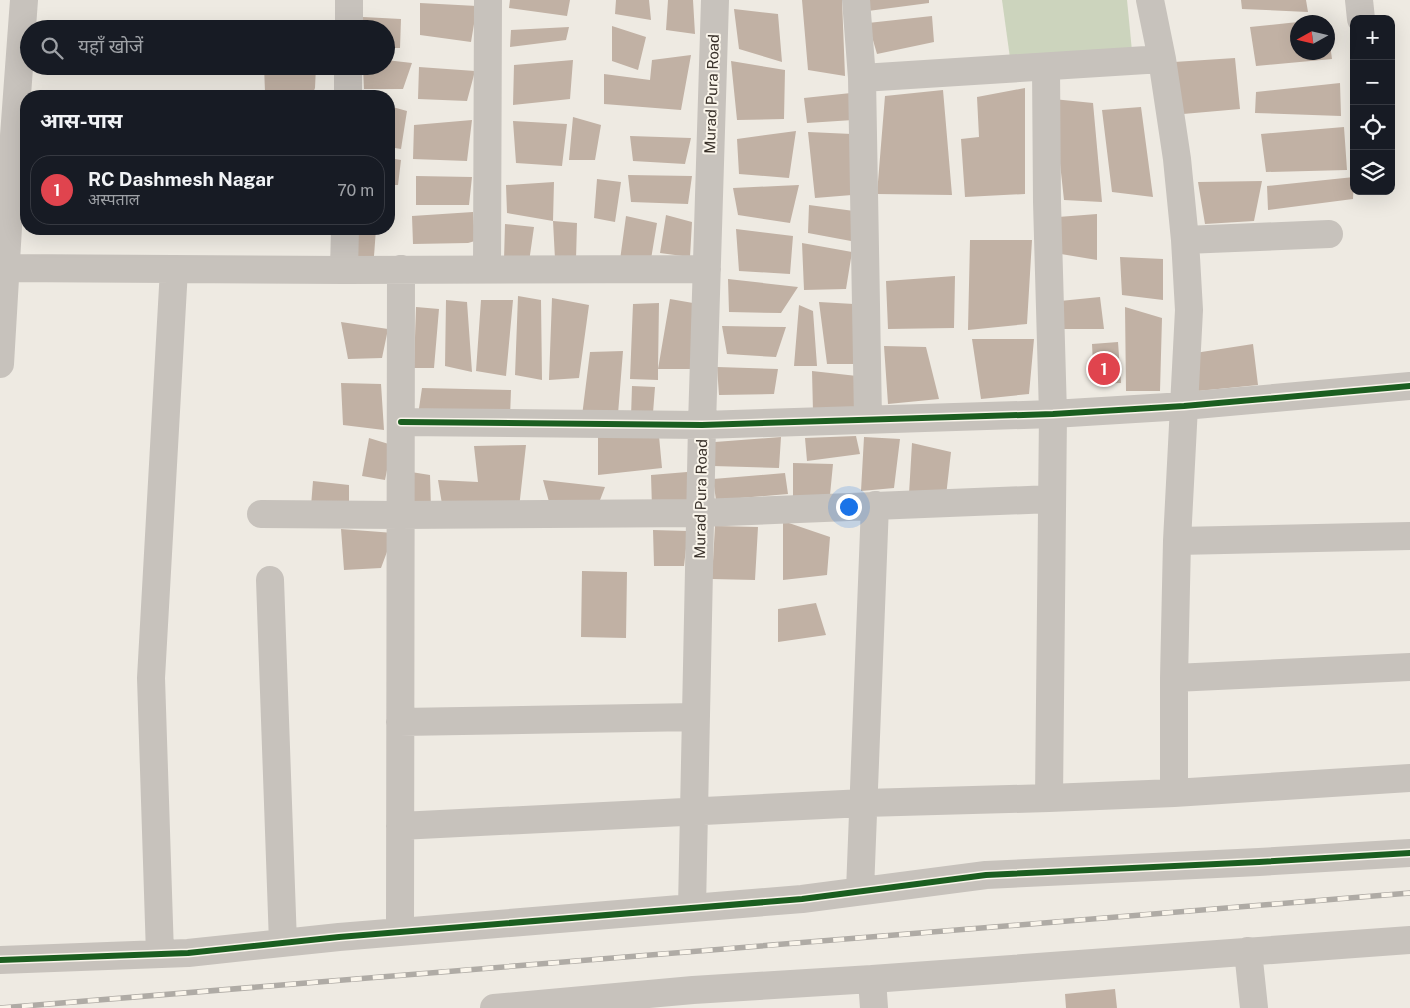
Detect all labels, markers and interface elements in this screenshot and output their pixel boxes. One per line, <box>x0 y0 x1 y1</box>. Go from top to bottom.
north arrow <box>1290 15 1335 60</box>
map controls <box>1350 15 1395 195</box>
button: + <box>1350 15 1395 60</box>
search box <box>20 20 395 75</box>
icon: search <box>38 34 66 62</box>
street label: Murad Pura Road <box>701 34 722 154</box>
text: यहाँ खोजें <box>78 35 143 57</box>
button: − <box>1350 60 1395 105</box>
button: locate <box>1350 105 1395 150</box>
text: आस-पास <box>40 108 122 133</box>
button: layers <box>1350 150 1395 195</box>
text: RC Dashmesh Nagar <box>88 168 274 190</box>
text: 1 <box>54 181 60 200</box>
text: 70 m <box>337 181 374 200</box>
text: अस्पताल <box>88 190 140 209</box>
pin: 1 <box>1088 350 1120 388</box>
street label: Murad Pura Road <box>691 439 710 559</box>
your location <box>836 494 862 520</box>

